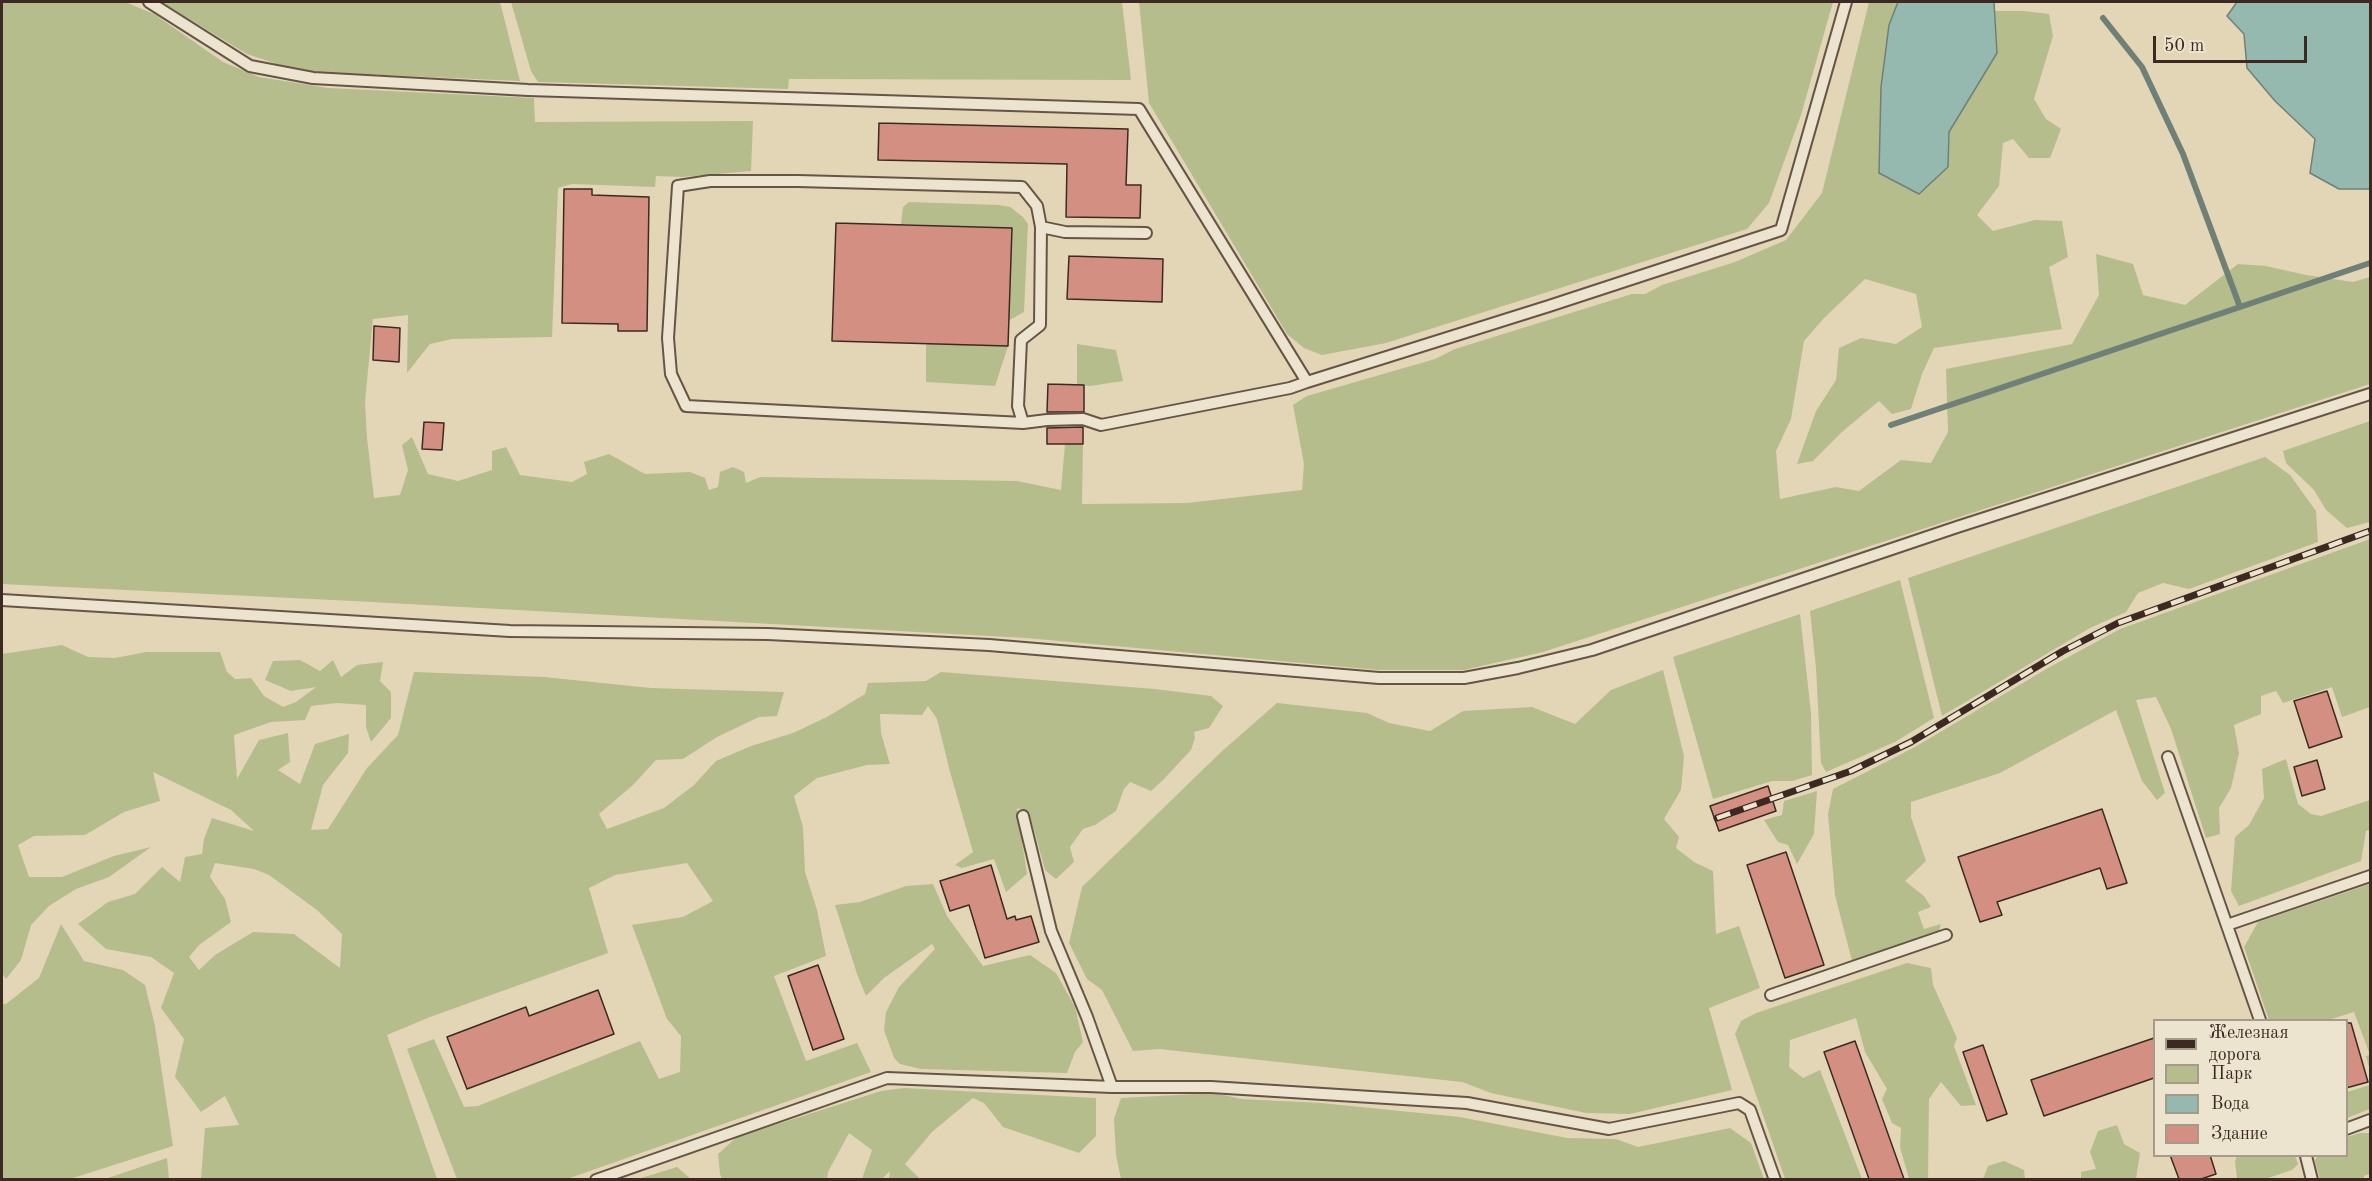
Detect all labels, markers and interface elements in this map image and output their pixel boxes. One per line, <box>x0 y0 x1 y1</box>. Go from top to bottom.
scale bar <box>2156 24 2310 62</box>
text: 50 m <box>2164 37 2204 55</box>
legend <box>2153 1019 2348 1157</box>
text: Железная дорога <box>2209 1024 2289 1064</box>
text: Парк <box>2211 1065 2252 1083</box>
text: Вода <box>2211 1095 2250 1113</box>
text: Здание <box>2211 1125 2268 1143</box>

